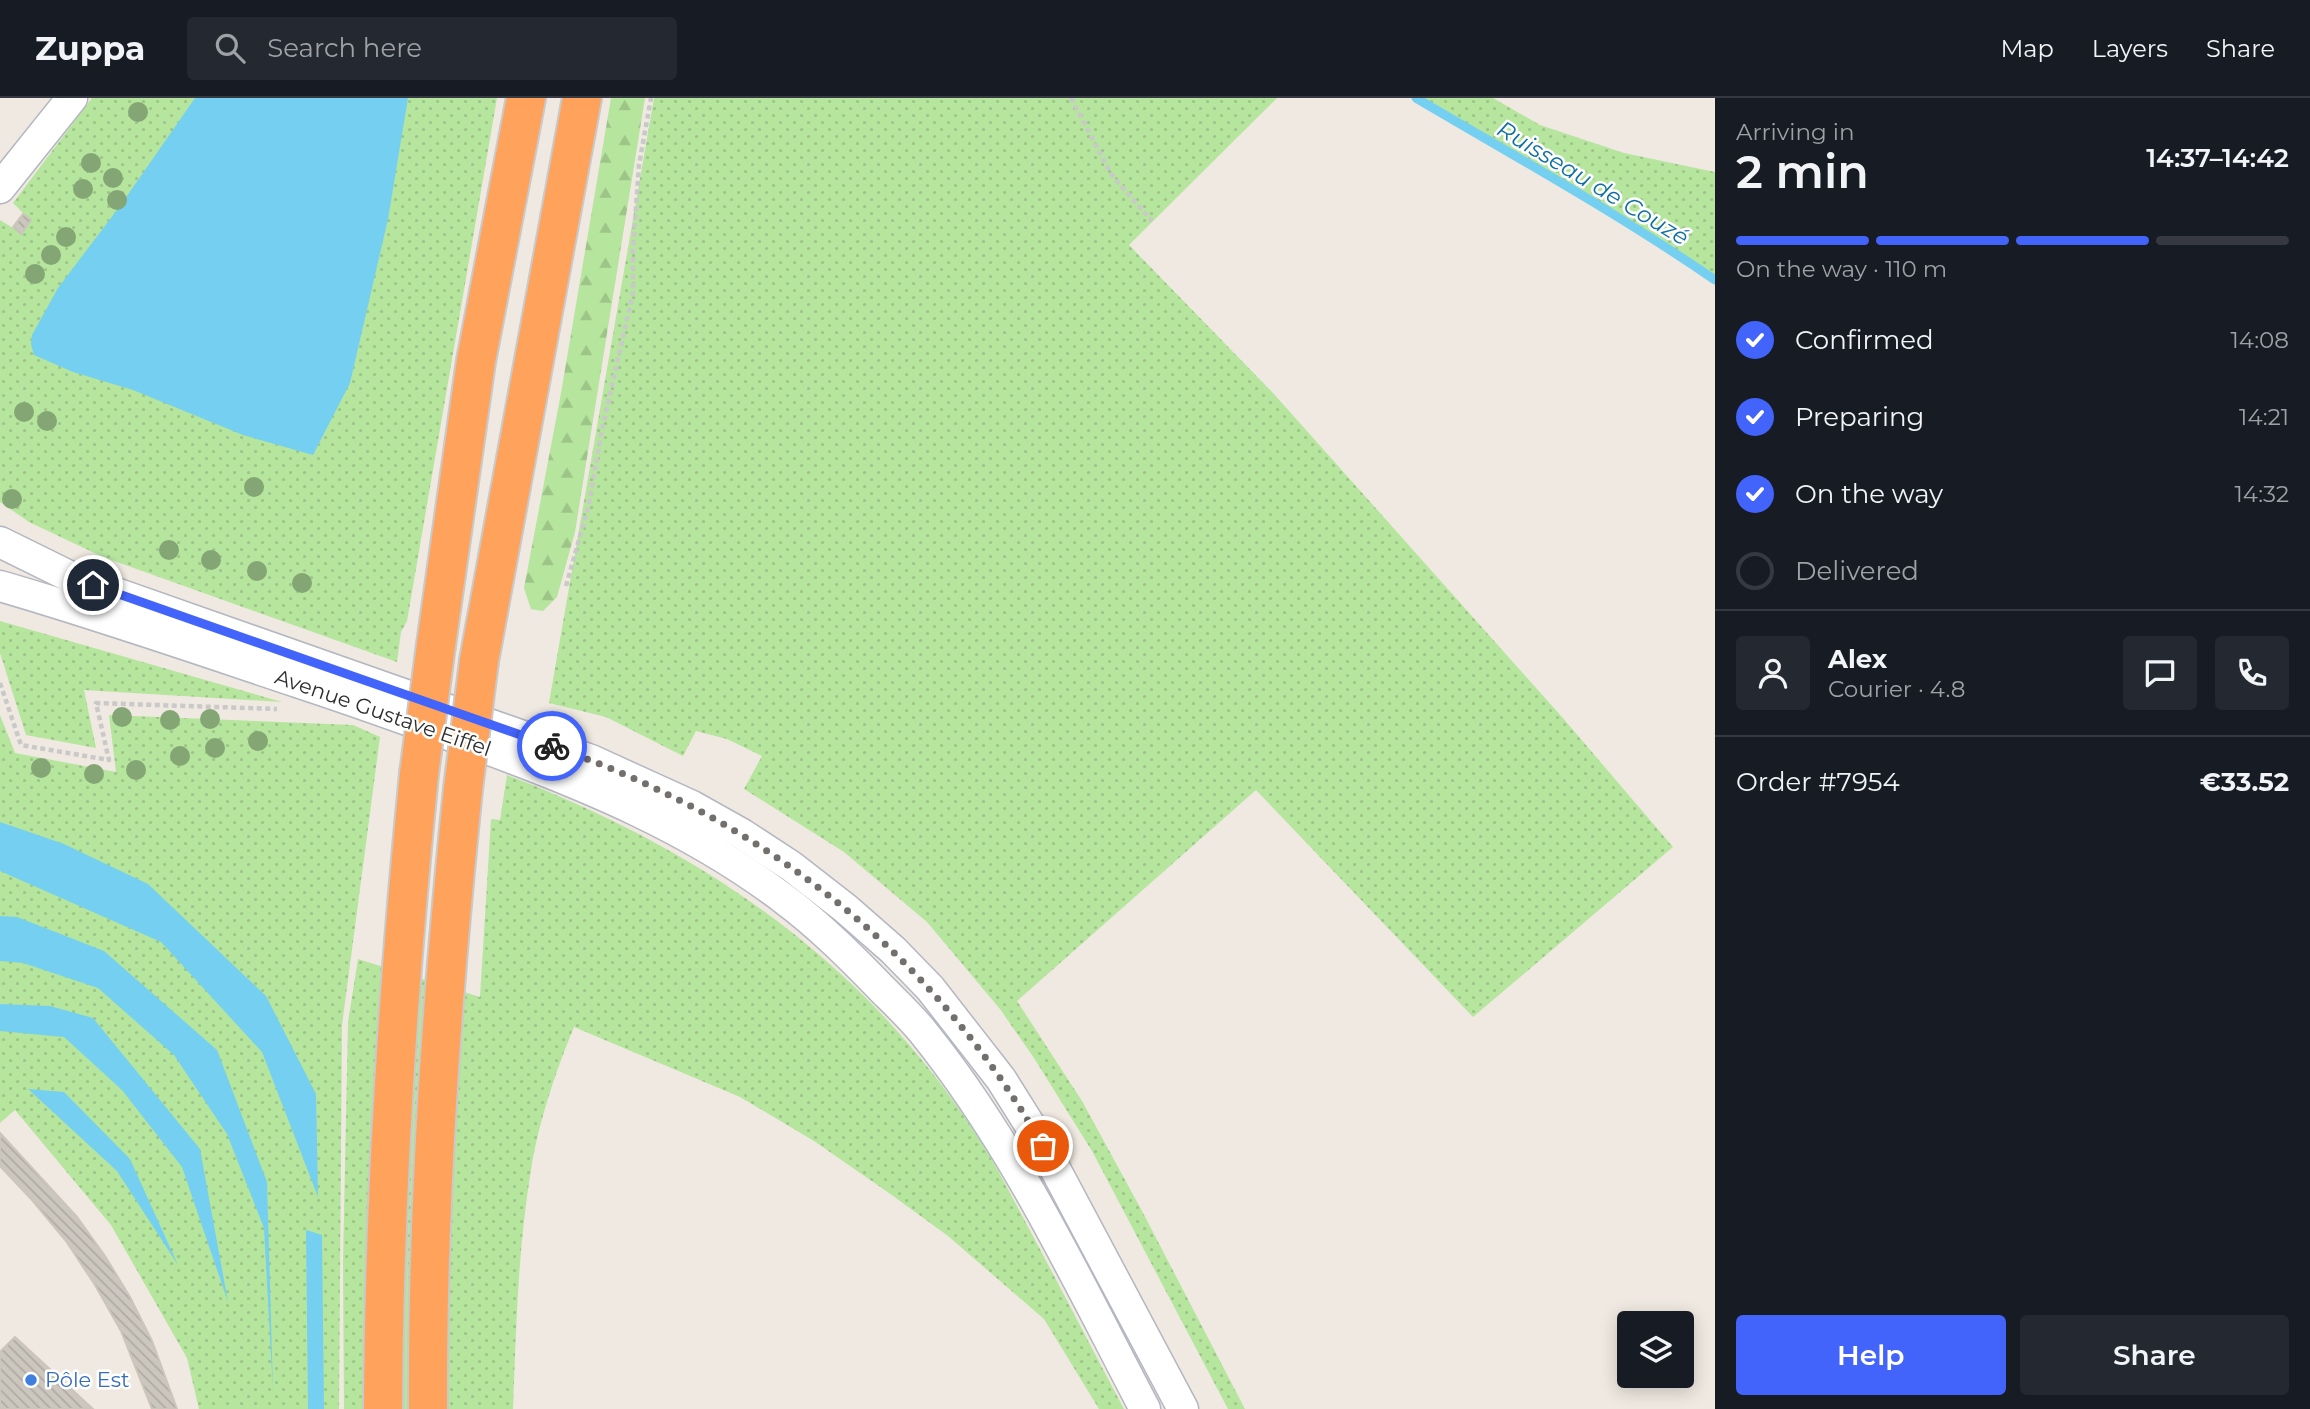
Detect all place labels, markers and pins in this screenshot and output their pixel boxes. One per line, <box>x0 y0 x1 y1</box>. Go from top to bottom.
pin <box>63 555 123 615</box>
pin <box>1013 1116 1073 1176</box>
place label: Pôle Est <box>45 1367 129 1392</box>
marker: Pôle Est <box>23 1372 39 1388</box>

